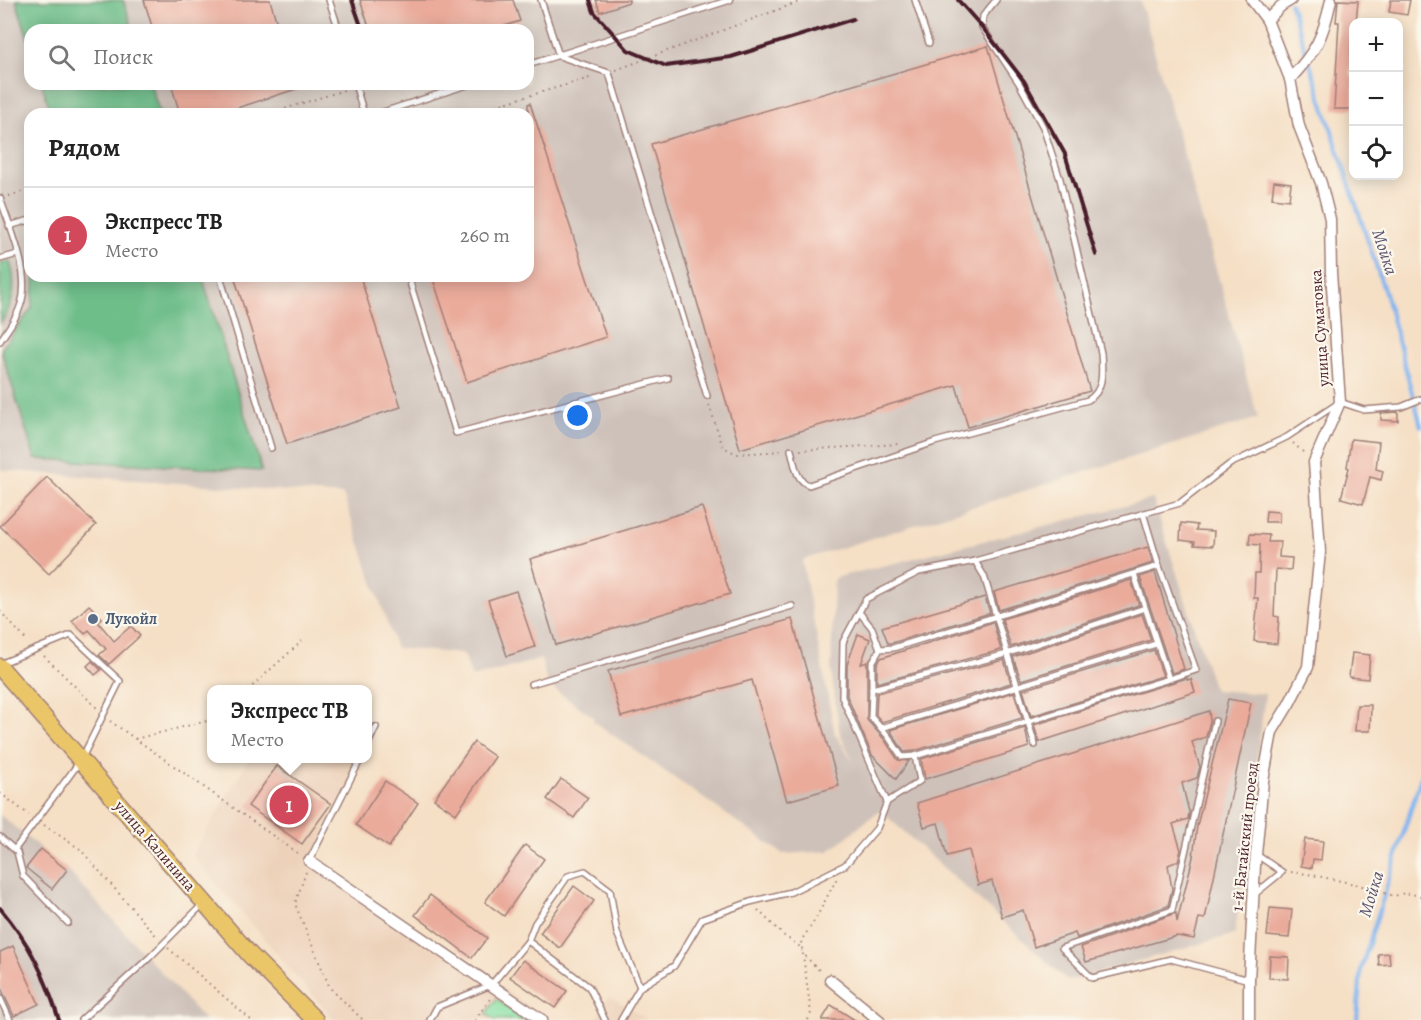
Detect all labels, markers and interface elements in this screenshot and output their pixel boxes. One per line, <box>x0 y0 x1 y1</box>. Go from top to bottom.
map controls <box>1349 18 1403 180</box>
button: + <box>1349 18 1403 72</box>
search box <box>24 24 534 90</box>
icon: search <box>45 41 78 74</box>
text: Поиск <box>93 42 153 72</box>
button: − <box>1349 72 1403 126</box>
button: locate <box>1349 126 1403 180</box>
text: Рядом <box>48 130 120 165</box>
text: Экспресс ТВ <box>105 207 223 237</box>
text: 1 <box>64 222 71 249</box>
text: 260 m <box>460 222 510 249</box>
water label: Мойка <box>1366 226 1404 278</box>
text: Место <box>105 237 158 264</box>
street label: улица Суматовка <box>1305 268 1335 388</box>
your location <box>563 401 592 430</box>
place label: Лукойл <box>105 608 157 630</box>
marker: Лукойл <box>86 612 100 626</box>
popup <box>207 685 372 763</box>
text: Экспресс ТВ <box>231 696 348 726</box>
text: Место <box>231 726 284 753</box>
street label: 1-й Батайский проезд <box>1226 761 1264 913</box>
pin: 1 <box>270 782 308 828</box>
street label: улица Калинина <box>109 795 201 897</box>
water label: Мойка <box>1353 868 1389 920</box>

